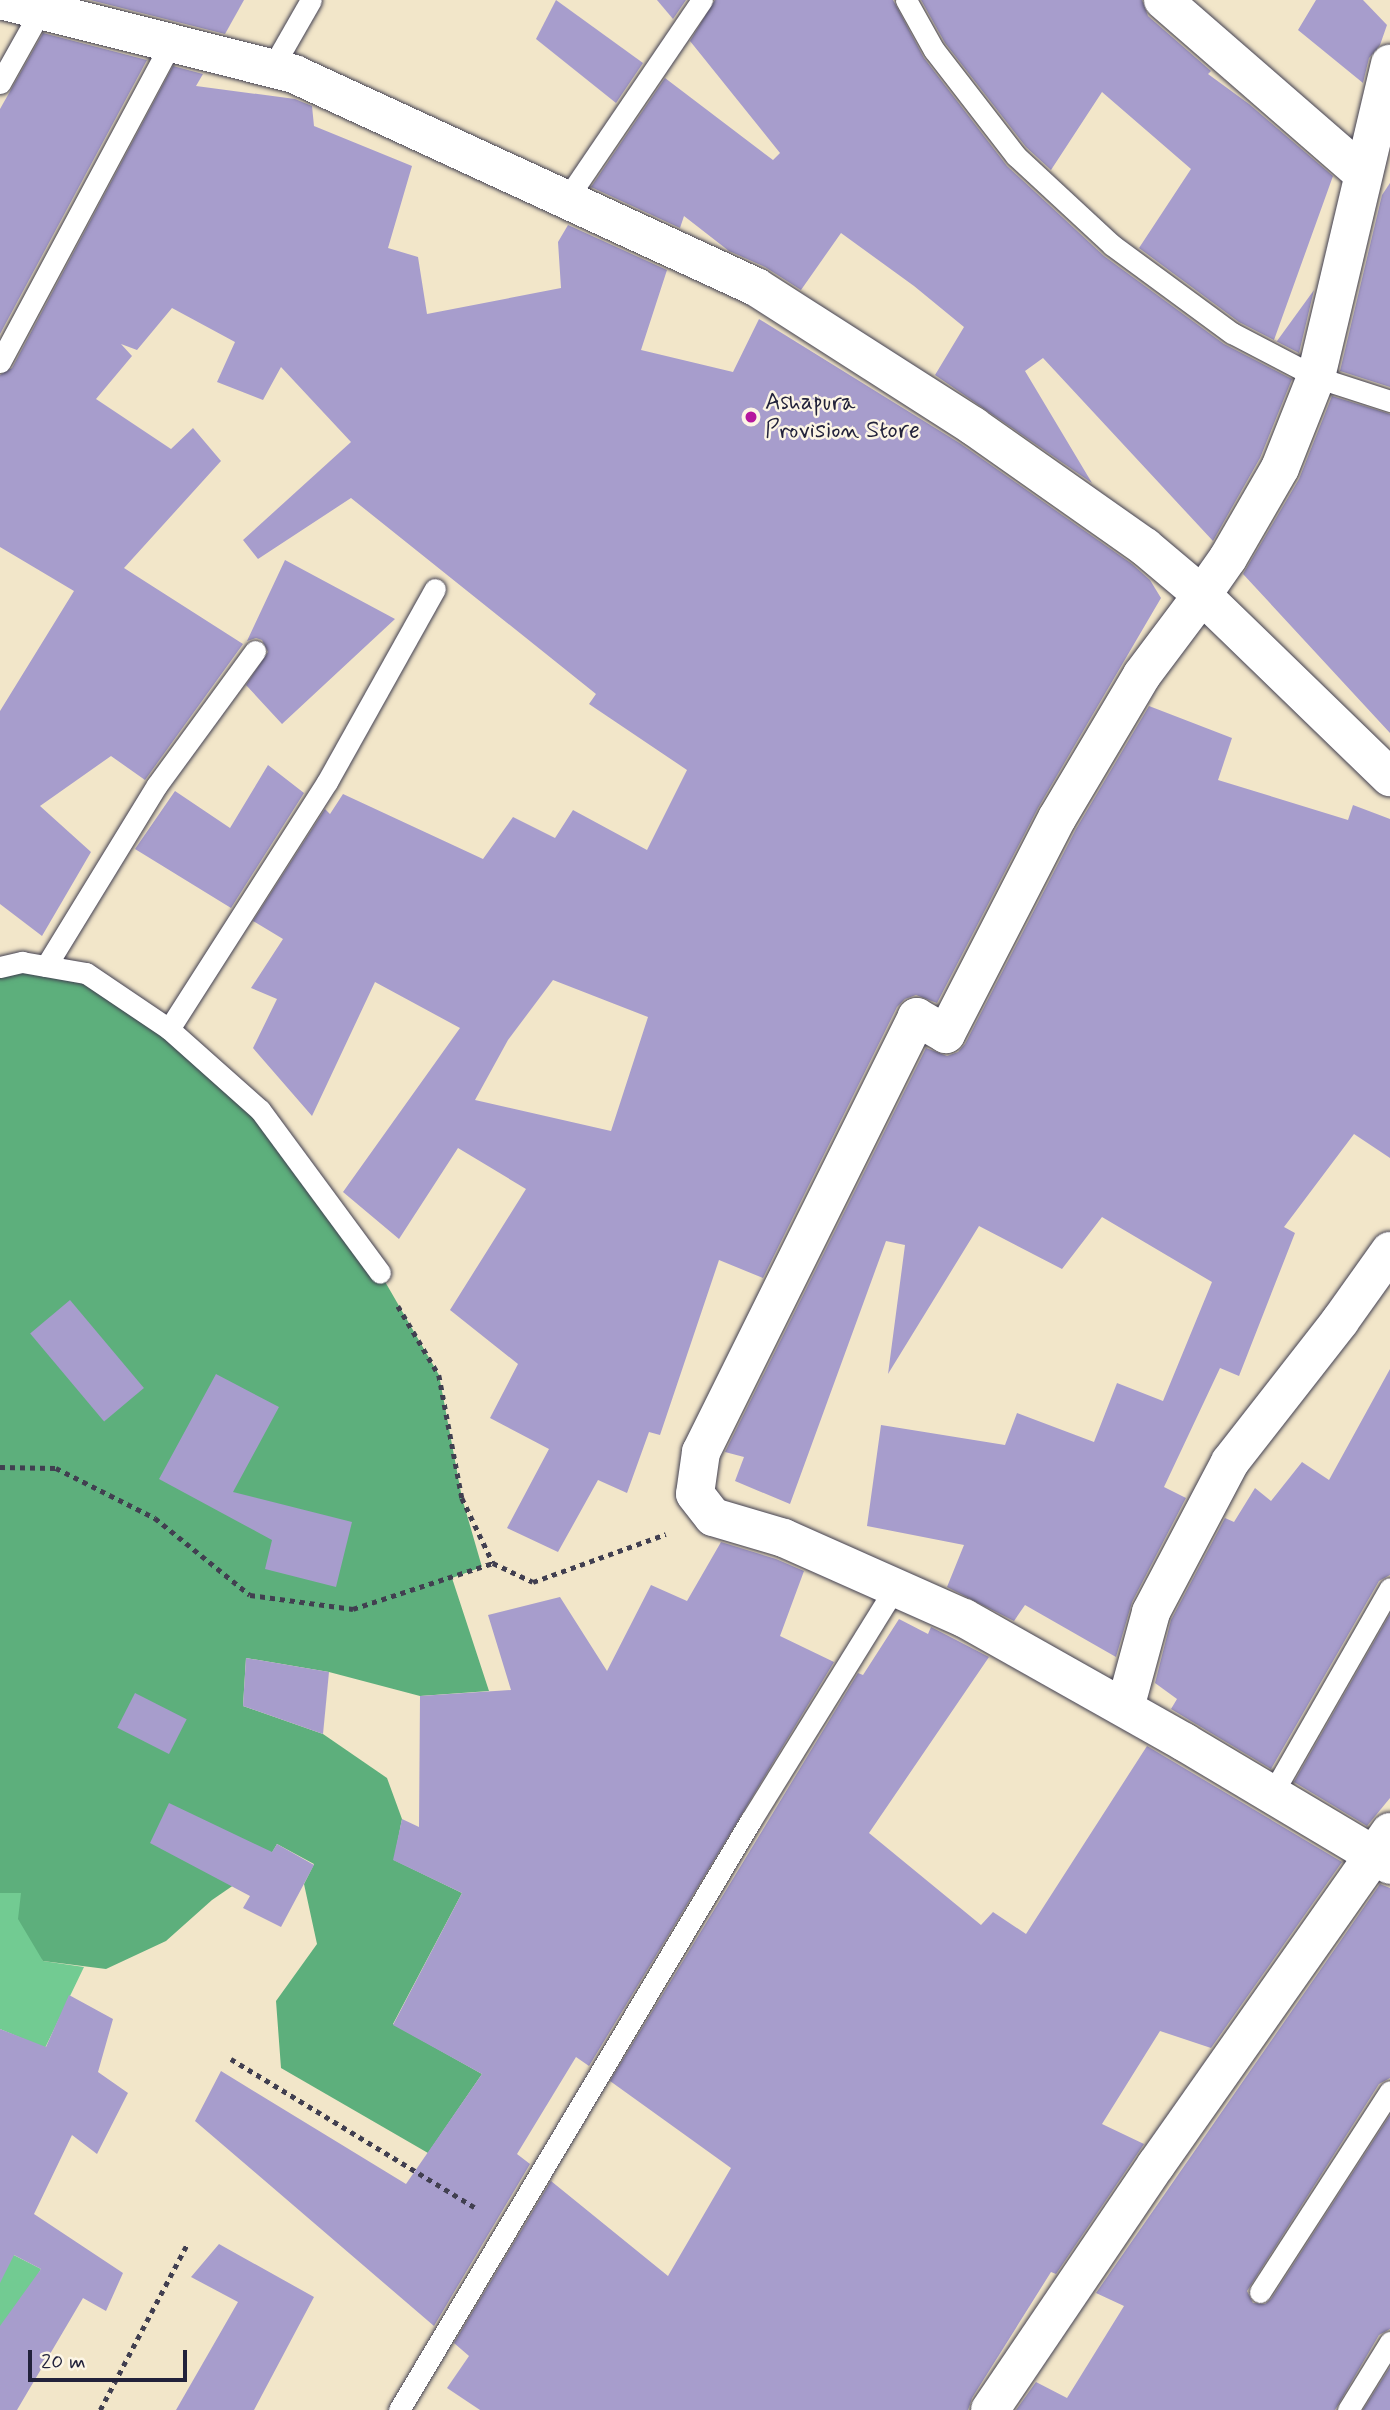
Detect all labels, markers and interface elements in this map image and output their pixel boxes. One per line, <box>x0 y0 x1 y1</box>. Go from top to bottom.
place label: Ashapura Provision Store <box>765 389 920 445</box>
marker: Ashapura Provision Store <box>743 409 759 425</box>
scale bar <box>32 2336 191 2380</box>
text: 20 m <box>41 2348 86 2376</box>

